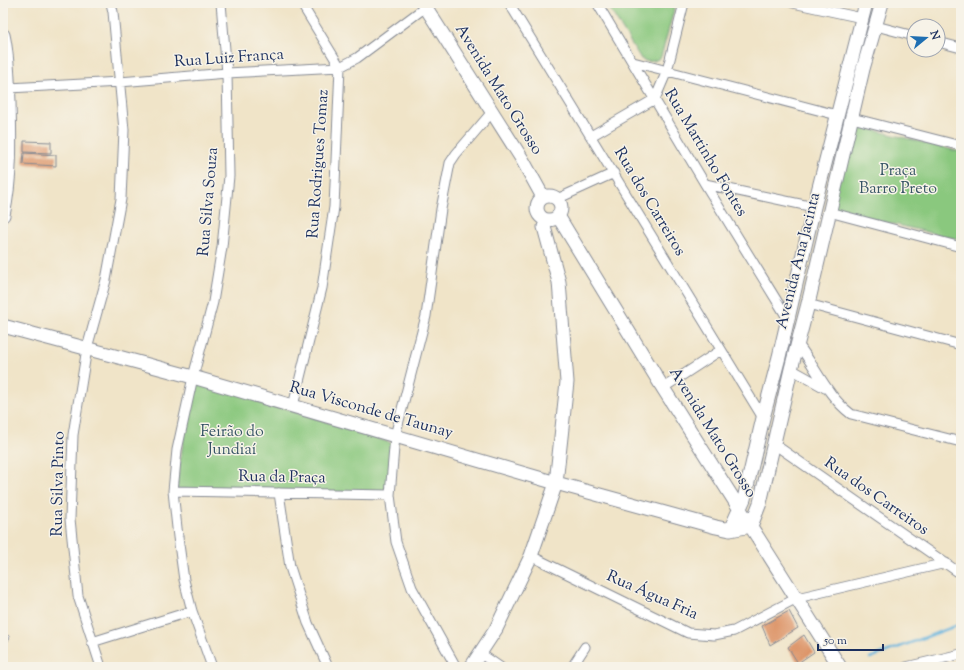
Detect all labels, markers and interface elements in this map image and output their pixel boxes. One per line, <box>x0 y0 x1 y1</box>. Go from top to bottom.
north arrow <box>906 18 946 58</box>
street label: Avenida Mato Grosso <box>449 20 548 160</box>
text: N <box>925 28 944 42</box>
street label: Rua Luiz França <box>173 44 285 74</box>
street label: Rua Martinho Fontes <box>658 85 752 221</box>
street label: Rua Rodrigues Tomaz <box>302 89 336 239</box>
street label: Rua dos Carreiros <box>607 143 691 261</box>
street label: Rua Silva Souza <box>193 146 225 258</box>
park label: Praça Barro Preto <box>859 160 937 201</box>
street label: Avenida Ana Jacinta <box>771 190 827 332</box>
street label: Avenida Mato Grosso <box>663 363 762 503</box>
street label: Rua Visconde de Taunay <box>286 377 456 445</box>
park label: Feirão do Jundiaí <box>200 421 264 462</box>
street label: Rua Silva Pinto <box>47 431 71 537</box>
street label: Rua dos Carreiros <box>819 452 933 542</box>
street label: Rua da Praça <box>238 466 327 490</box>
street label: Rua Água Fria <box>603 566 702 627</box>
scale bar <box>818 626 883 652</box>
text: 50 m <box>823 632 847 650</box>

